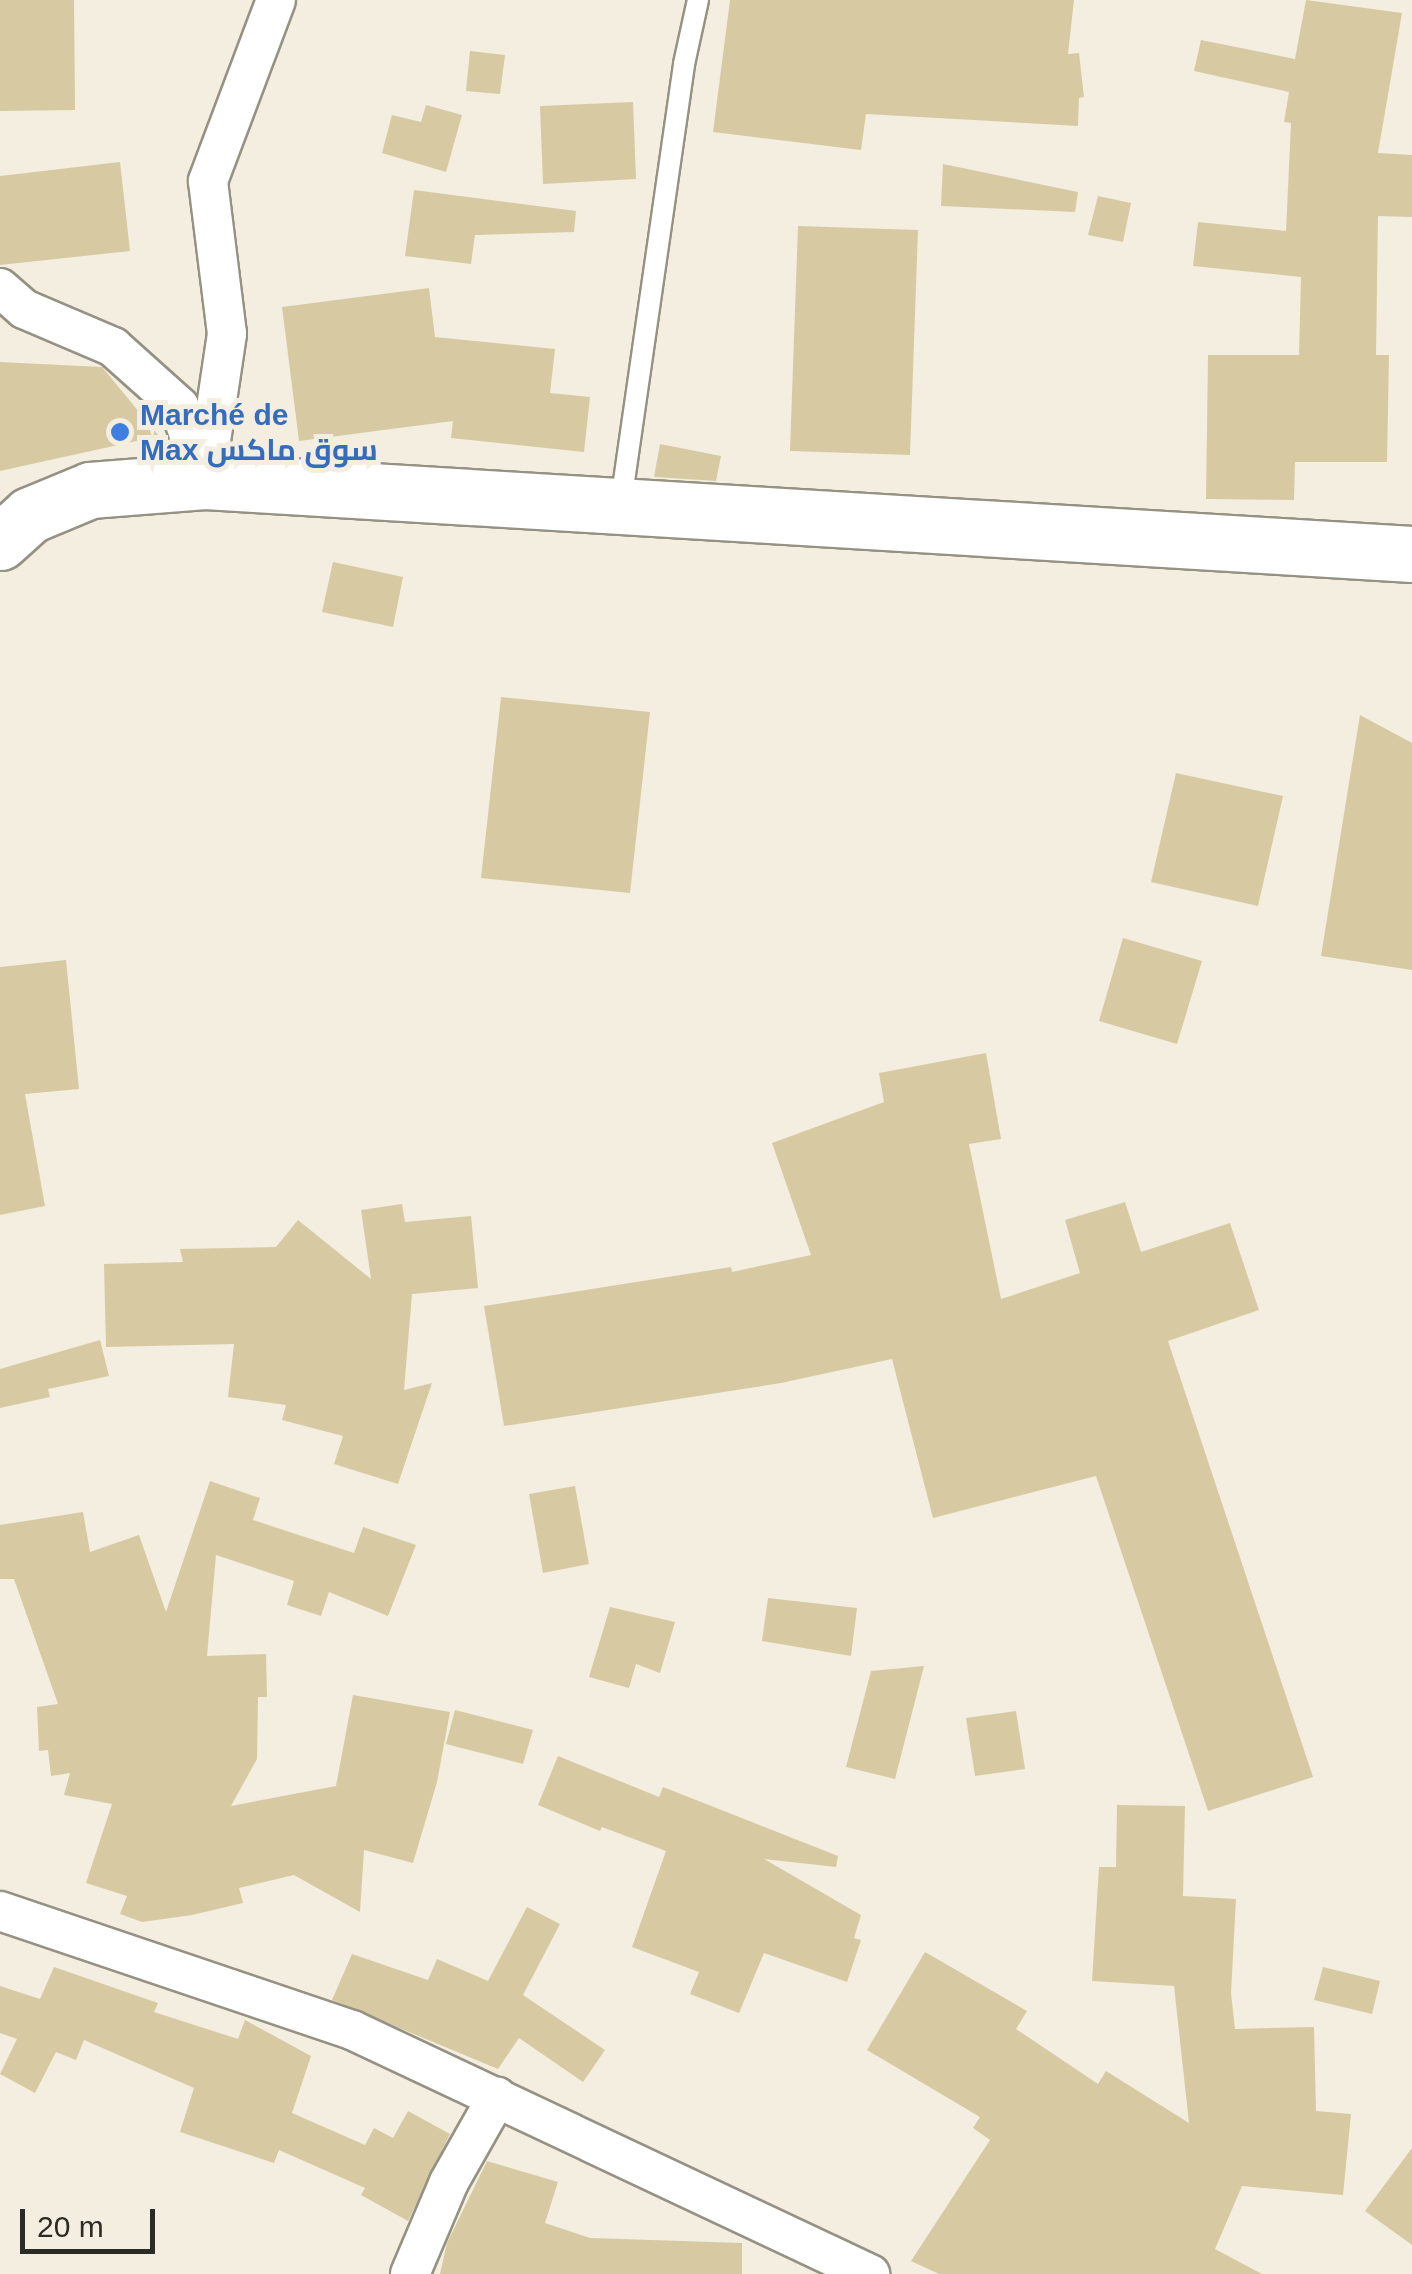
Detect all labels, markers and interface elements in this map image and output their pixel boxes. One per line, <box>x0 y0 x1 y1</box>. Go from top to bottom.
place label: Marché de Max سوق ماكس <box>140 397 378 468</box>
marker: Marché de Max سوق ماكس <box>109 421 131 443</box>
scale bar <box>25 2189 160 2251</box>
text: 20 m <box>37 2210 104 2243</box>

